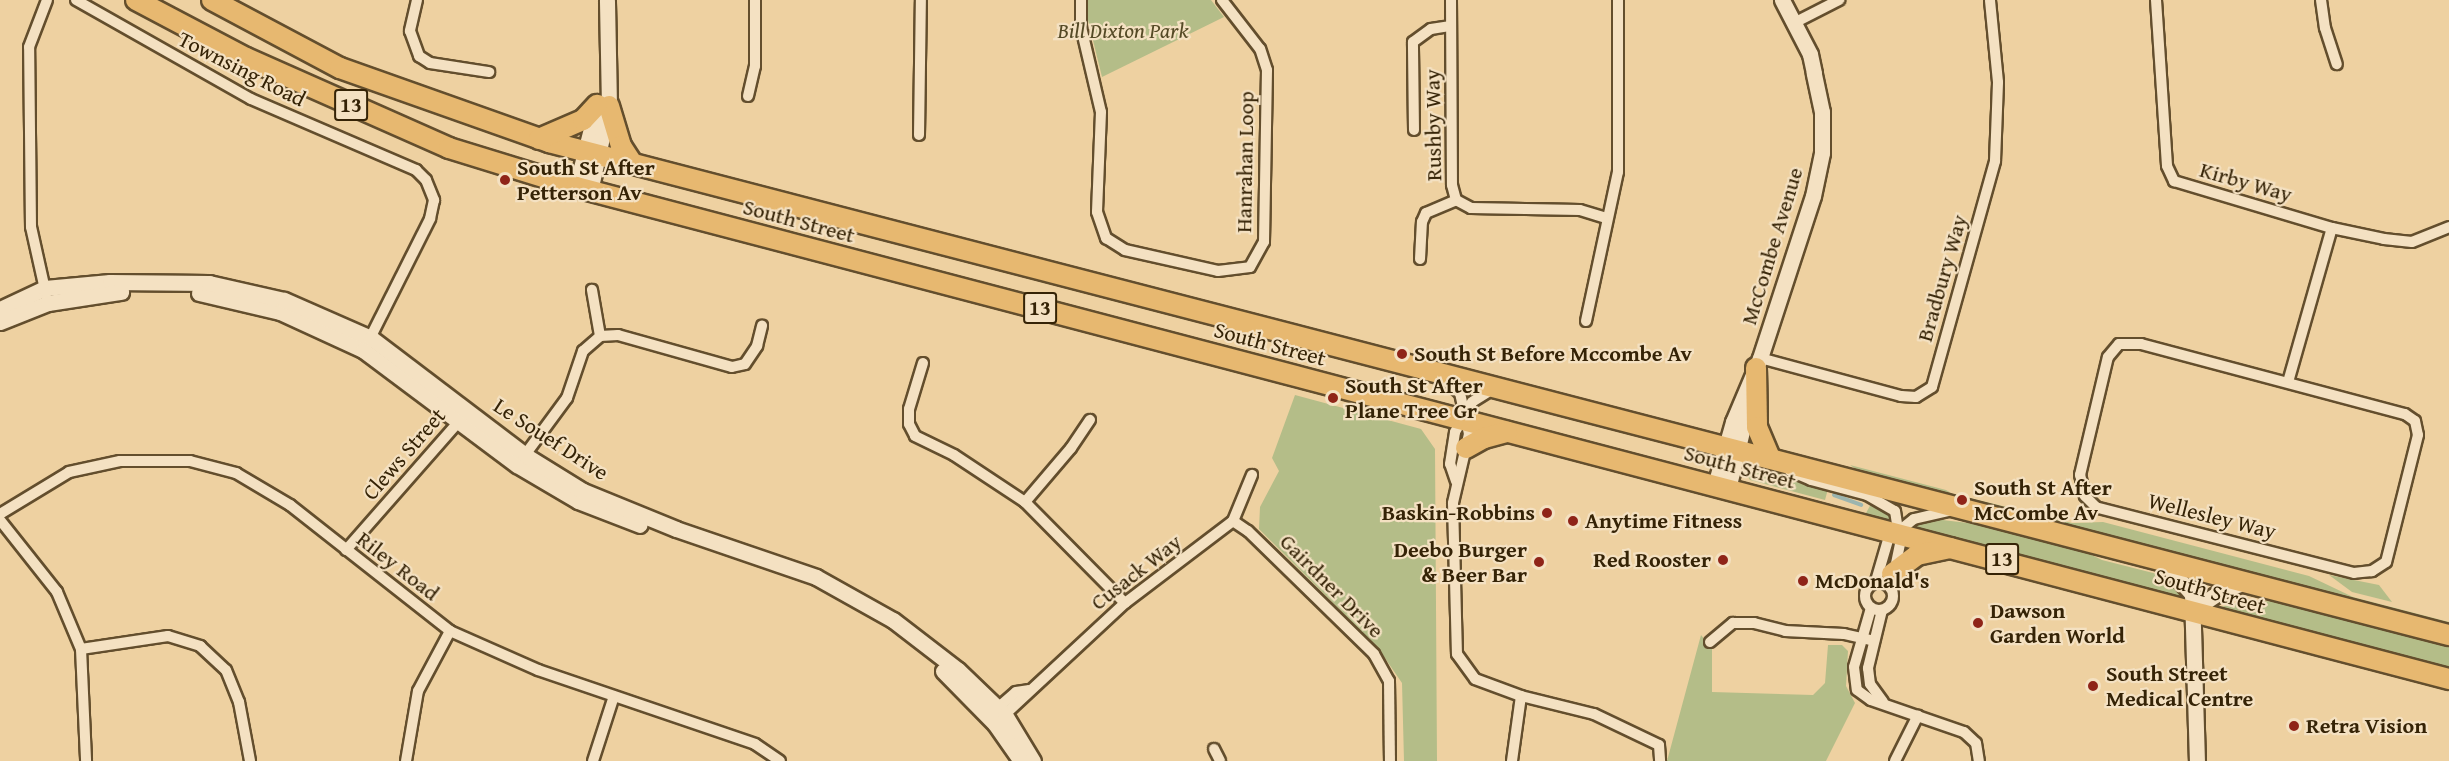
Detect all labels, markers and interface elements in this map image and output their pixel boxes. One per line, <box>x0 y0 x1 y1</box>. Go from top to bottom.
park label: Bill Dixton Park <box>1058 18 1188 44</box>
street label: Townsing Road <box>174 26 310 112</box>
street label: Rushby Way <box>1419 69 1447 181</box>
road number: 13 <box>333 87 369 123</box>
street label: Hanrahan Loop <box>1231 91 1259 233</box>
place label: South St After Petterson Av <box>517 154 655 206</box>
street label: Kirby Way <box>2197 156 2295 208</box>
street label: McCombe Avenue <box>1736 164 1808 328</box>
marker: South St After Petterson Av <box>498 173 512 187</box>
street label: South Street <box>740 193 858 249</box>
street label: Bradbury Way <box>1911 211 1973 345</box>
road number: 13 <box>1022 290 1058 326</box>
street label: South Street <box>1211 316 1329 372</box>
place label: South St Before Mccombe Av <box>1414 341 1692 367</box>
marker: South St Before Mccombe Av <box>1395 347 1409 361</box>
place label: South St After Plane Tree Gr <box>1345 372 1483 424</box>
marker: South St After Plane Tree Gr <box>1326 391 1340 405</box>
street label: Le Souef Drive <box>489 392 613 486</box>
street label: Clews Street <box>357 403 451 505</box>
street label: South Street <box>1681 439 1799 495</box>
place label: South St After McCombe Av <box>1974 474 2112 526</box>
street label: Wellesley Way <box>2145 487 2279 545</box>
marker: South St After McCombe Av <box>1955 493 1969 507</box>
place label: Baskin-Robbins <box>1382 500 1535 526</box>
marker: Baskin-Robbins <box>1540 506 1554 520</box>
place label: Anytime Fitness <box>1585 508 1742 534</box>
marker: Anytime Fitness <box>1566 514 1580 528</box>
street label: Riley Road <box>352 526 444 606</box>
street label: Cusack Way <box>1085 528 1187 616</box>
street label: Gairdner Drive <box>1275 529 1389 643</box>
place label: Deebo Burger & Beer Bar <box>1394 536 1527 588</box>
road number: 13 <box>1984 541 2020 577</box>
place label: Red Rooster <box>1593 547 1711 573</box>
marker: Red Rooster <box>1716 553 1730 567</box>
marker: Deebo Burger & Beer Bar <box>1532 555 1546 569</box>
street label: South Street <box>2151 563 2269 619</box>
place label: McDonald's <box>1815 568 1929 594</box>
marker: McDonald's <box>1796 574 1810 588</box>
place label: Dawson Garden World <box>1990 597 2125 648</box>
marker: Dawson Garden World <box>1971 616 1985 630</box>
place label: South Street Medical Centre <box>2106 660 2253 712</box>
marker: South Street Medical Centre <box>2084 677 2102 695</box>
place label: Retra Vision <box>2306 713 2427 739</box>
marker: Retra Vision <box>2287 719 2301 733</box>

